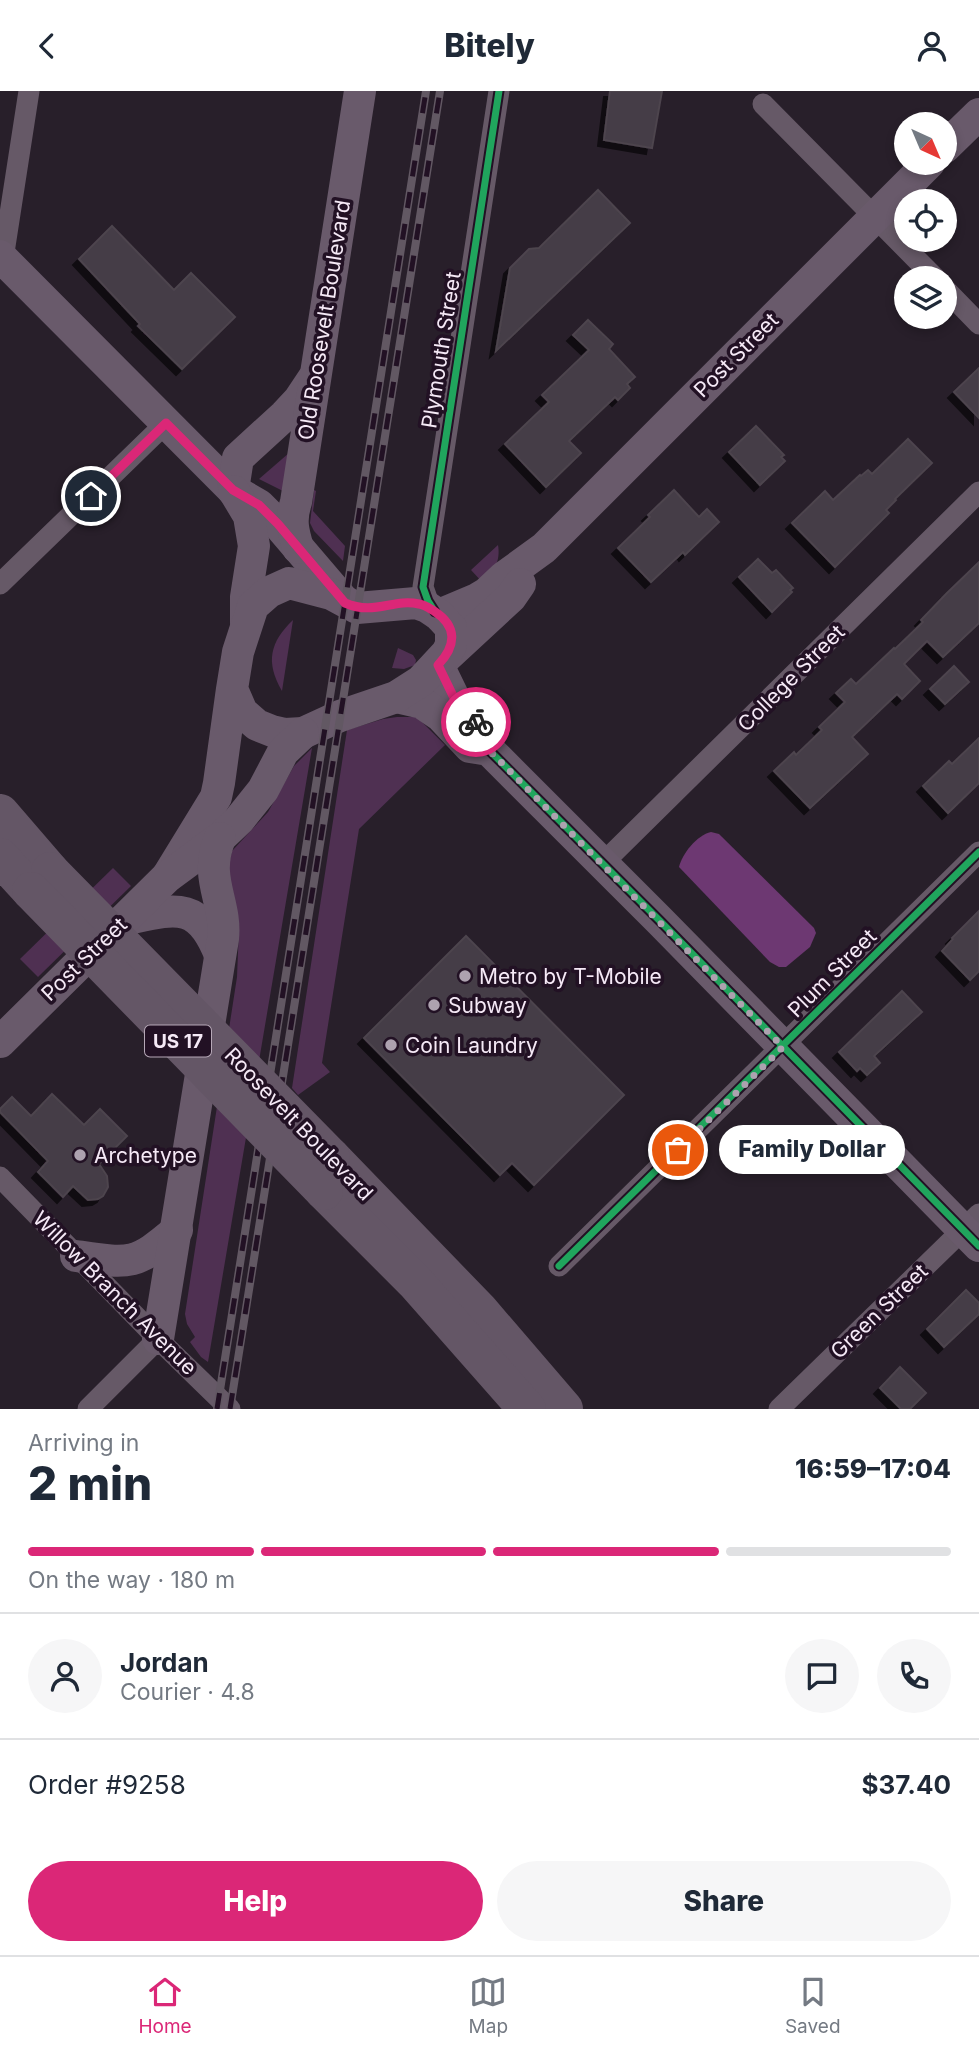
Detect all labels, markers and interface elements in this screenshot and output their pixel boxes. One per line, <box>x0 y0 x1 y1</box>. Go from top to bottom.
text: Bitely <box>444 26 535 65</box>
icon: back <box>28 27 66 65</box>
icon: person <box>913 27 951 65</box>
north arrow <box>894 112 957 175</box>
map controls <box>894 112 957 329</box>
button: locate <box>894 189 957 252</box>
street label: Old Roosevelt Boulevard <box>293 198 355 442</box>
button: layers <box>894 266 957 329</box>
street label: Plymouth Street <box>416 270 466 430</box>
street label: Post Street <box>689 308 783 402</box>
pin <box>61 466 121 526</box>
icon: home <box>72 477 110 515</box>
street label: College Street <box>732 619 850 737</box>
courier <box>441 687 511 757</box>
icon: bike <box>457 703 495 741</box>
street label: Post Street <box>36 912 132 1006</box>
street label: Plum Street <box>783 924 881 1022</box>
place label: Metro by T-Mobile <box>479 964 662 989</box>
marker: Metro by T-Mobile <box>457 968 473 984</box>
place label: Subway <box>448 993 527 1018</box>
marker: Subway <box>426 997 442 1013</box>
road number: US 17 <box>145 1025 211 1057</box>
place label: Coin Laundry <box>405 1033 538 1058</box>
marker: Coin Laundry <box>383 1037 399 1053</box>
street label: Roosevelt Boulevard <box>220 1042 378 1206</box>
pin <box>648 1120 708 1180</box>
callout: Family Dollar <box>720 1125 906 1175</box>
icon: bag <box>659 1131 697 1169</box>
text: Family Dollar <box>738 1135 886 1163</box>
place label: Archetype <box>94 1143 197 1168</box>
marker: Archetype <box>72 1147 88 1163</box>
street label: Willow Branch Avenue <box>28 1206 202 1380</box>
street label: Green Street <box>825 1258 933 1364</box>
text: Arriving in <box>28 1429 139 1457</box>
text: 16:59–17:04 <box>795 1453 951 1484</box>
text: 2 min <box>28 1455 152 1511</box>
text: On the way · 180 m <box>28 1566 235 1594</box>
button: person <box>28 1639 102 1713</box>
button: chat <box>785 1639 859 1713</box>
button: phone <box>877 1639 951 1713</box>
text: Jordan <box>120 1647 209 1678</box>
text: Courier · 4.8 <box>120 1678 255 1706</box>
text: Order #9258 <box>28 1769 186 1800</box>
text: $37.40 <box>862 1769 951 1800</box>
button: Help <box>28 1861 483 1941</box>
button: Share <box>497 1861 951 1941</box>
tab: Home <box>138 1973 192 2038</box>
tab: Map <box>469 1973 508 2038</box>
tab: Saved <box>785 1973 841 2038</box>

